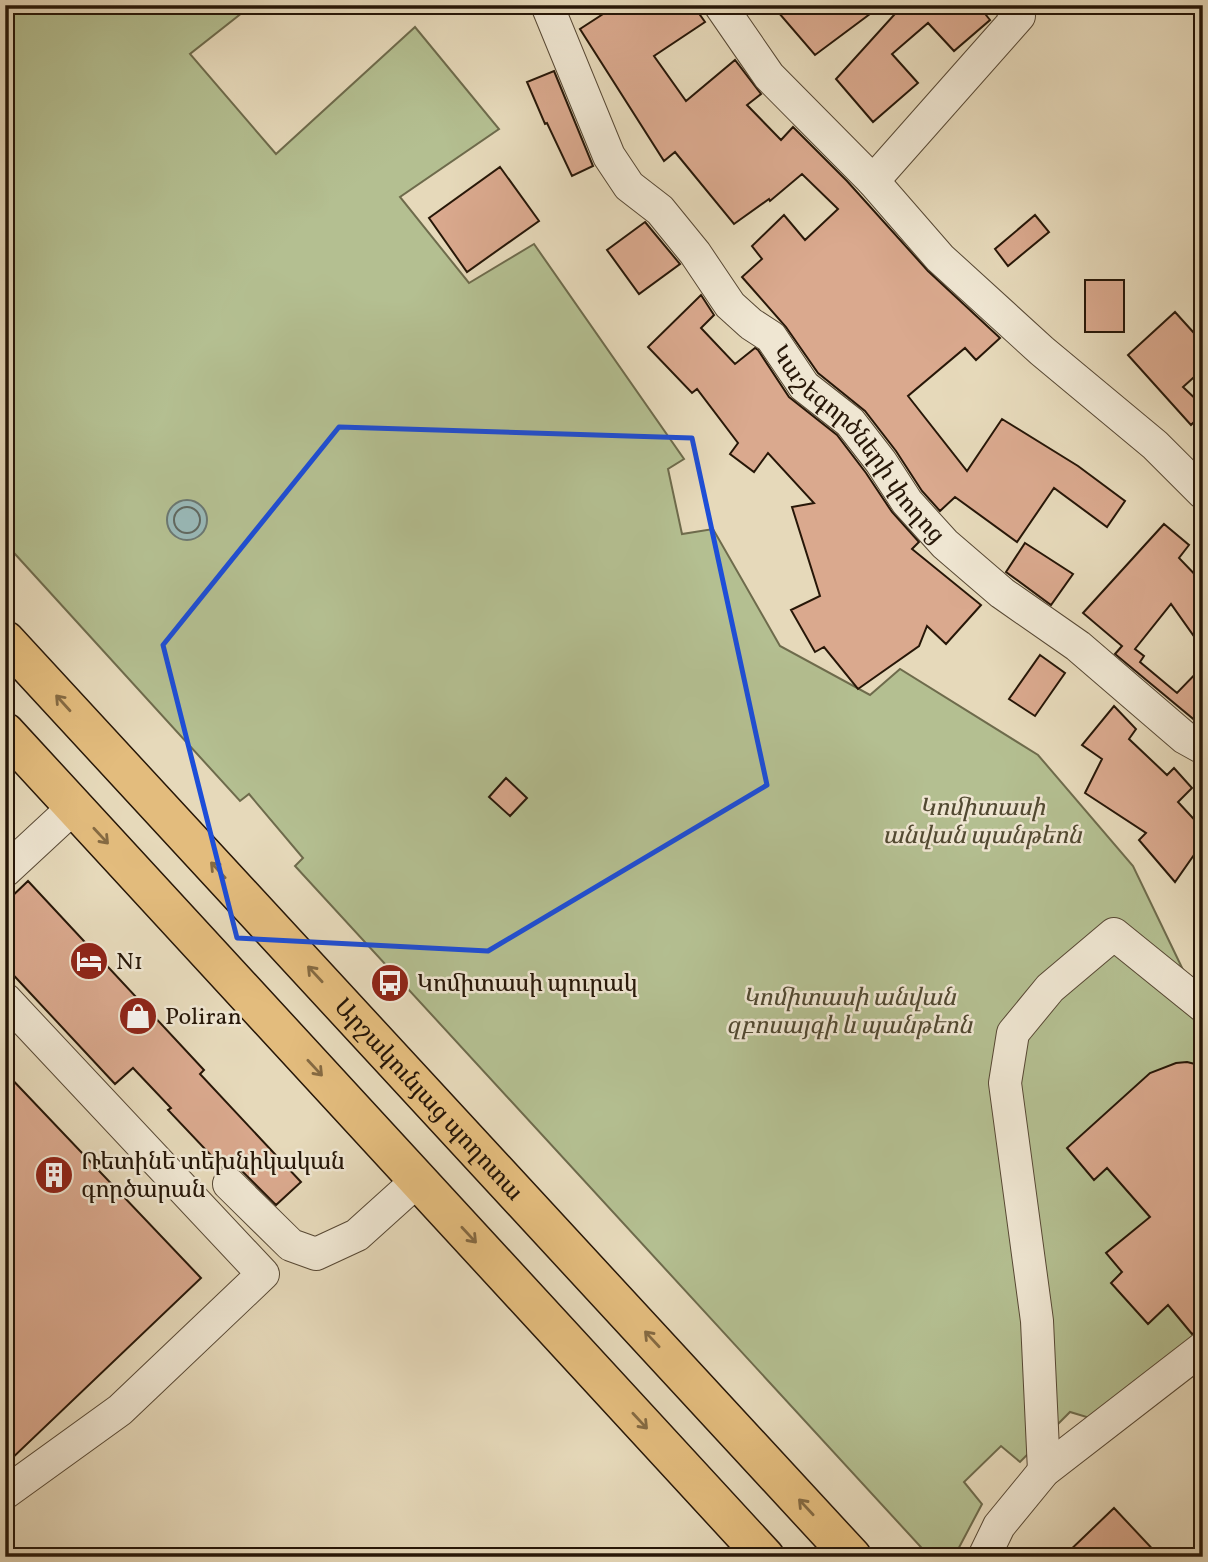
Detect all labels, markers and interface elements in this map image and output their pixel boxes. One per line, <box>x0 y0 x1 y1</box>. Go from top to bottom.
street label: Կաշեգործների փողոց <box>762 339 952 552</box>
one-way arrow <box>55 694 71 712</box>
park label: Կոմիտասի անվան պանթեոն <box>882 792 1083 854</box>
one-way arrow <box>93 827 109 845</box>
one-way arrow <box>210 861 226 879</box>
hotel icon: N1 <box>68 940 110 982</box>
place label: N1 <box>116 946 143 980</box>
bus stop icon: Կոմիտասի պուրակ <box>369 962 411 1004</box>
one-way arrow <box>307 965 323 983</box>
place label: Կոմիտասի պուրակ <box>417 968 638 1002</box>
park label: Կոմիտասի անվան զբոսայգի և պանթեոն <box>726 982 973 1044</box>
street label: Արշակունյաց պողոտա <box>325 992 530 1209</box>
shop icon: Poliran <box>117 995 159 1037</box>
place label: Poliran <box>165 1001 242 1035</box>
one-way arrow <box>306 1059 323 1076</box>
place label: Ռետինե տեխնիկական գործարան <box>81 1146 345 1208</box>
building icon: Ռետինե տեխնիկական գործարան <box>33 1154 75 1196</box>
one-way arrow <box>461 1226 477 1244</box>
one-way arrow <box>643 1331 660 1348</box>
one-way arrow <box>631 1412 648 1429</box>
one-way arrow <box>797 1499 814 1516</box>

